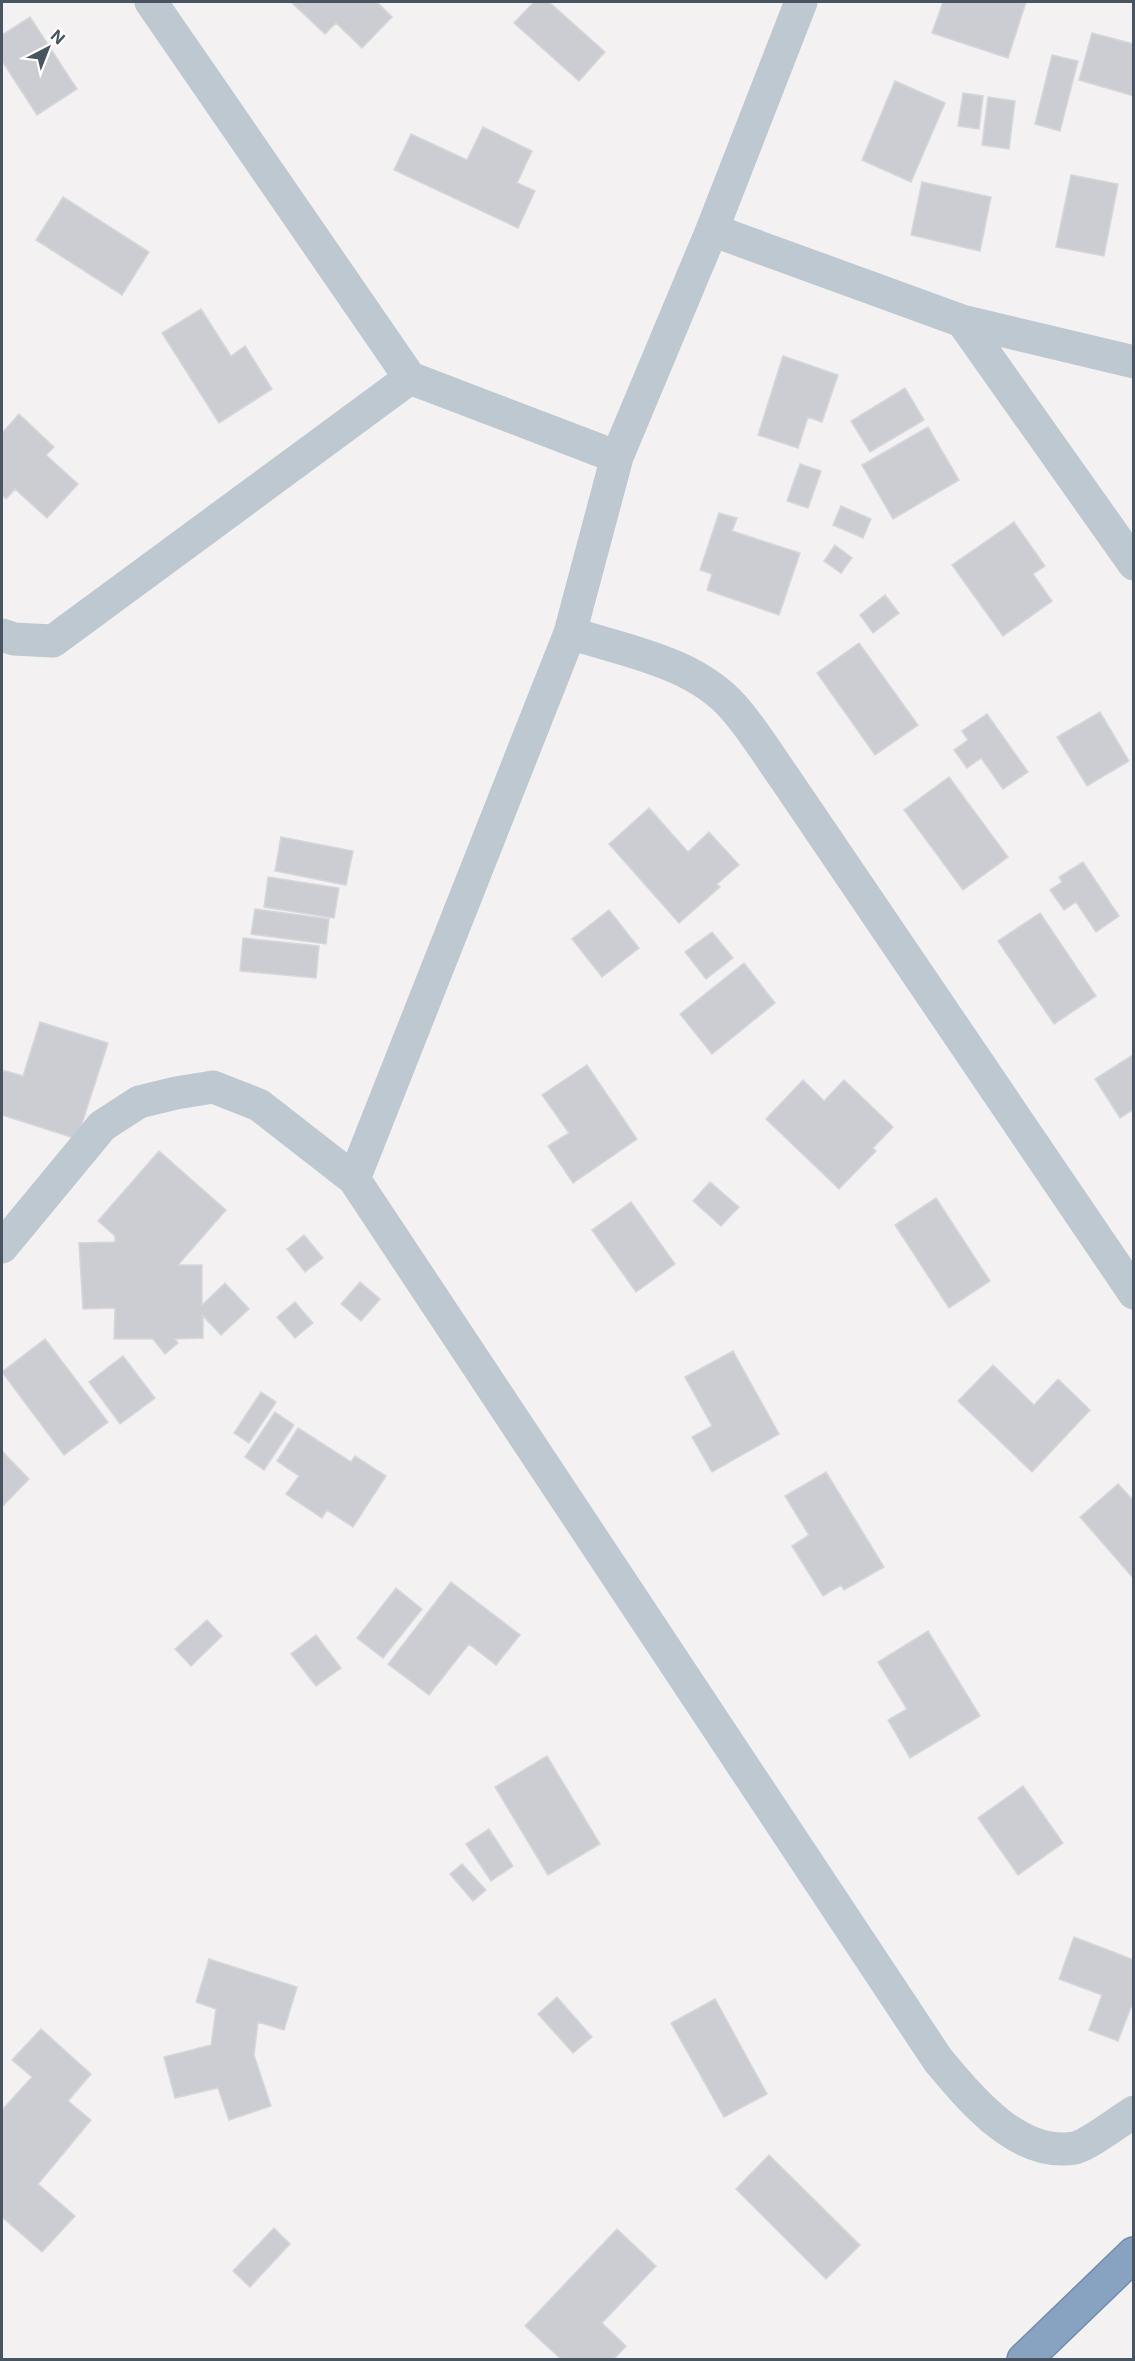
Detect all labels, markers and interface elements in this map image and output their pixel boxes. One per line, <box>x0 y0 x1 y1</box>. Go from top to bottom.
north arrow <box>18 18 78 78</box>
text: N <box>47 25 69 48</box>

